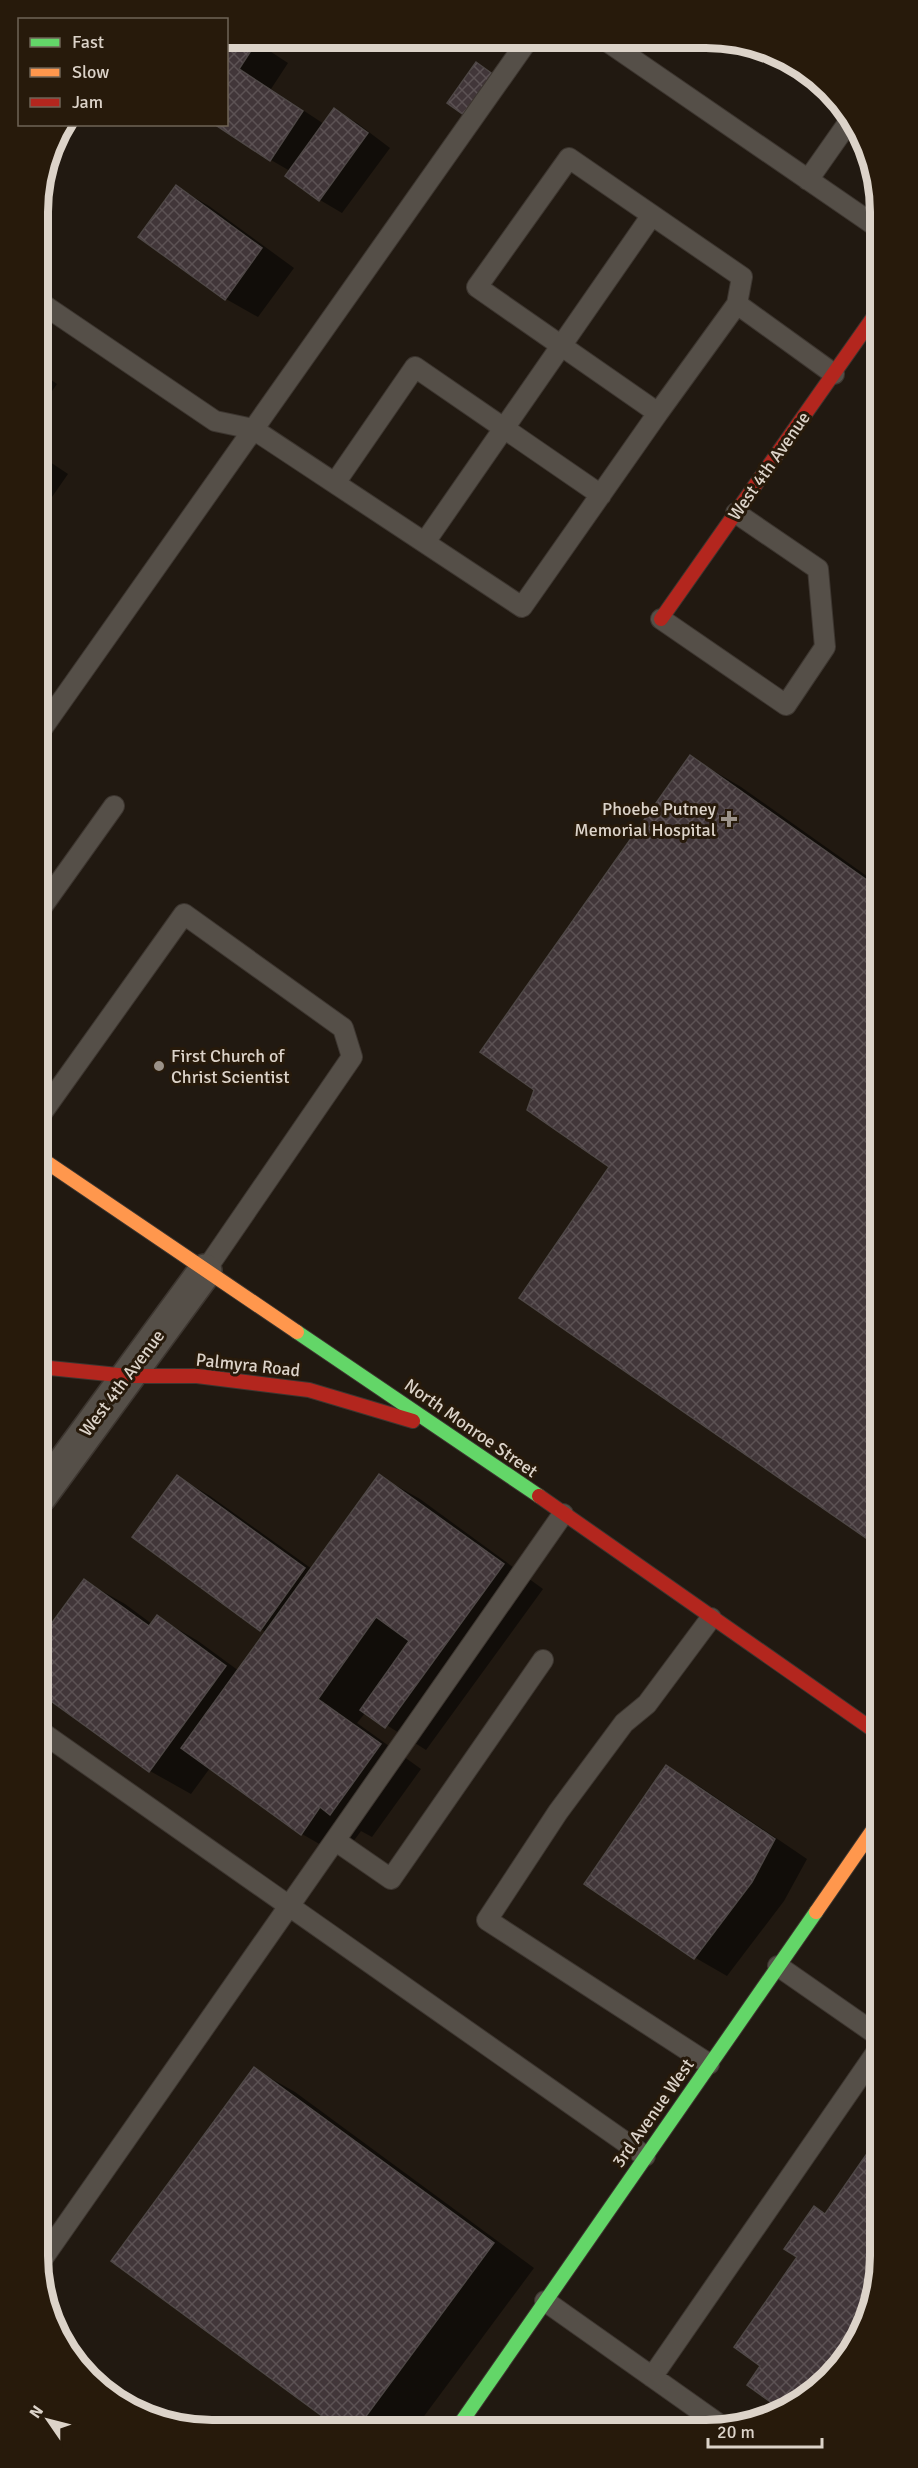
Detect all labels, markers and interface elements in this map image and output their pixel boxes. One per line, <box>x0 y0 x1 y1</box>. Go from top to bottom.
legend <box>18 18 228 126</box>
text: Fast <box>72 31 104 53</box>
text: Slow <box>72 61 109 83</box>
text: Jam <box>72 91 103 113</box>
street label: West 4th Avenue <box>723 407 815 525</box>
place label: Phoebe Putney Memorial Hospital <box>574 798 717 841</box>
marker: Phoebe Putney Memorial Hospital <box>720 810 738 828</box>
place label: First Church of Christ Scientist <box>171 1045 289 1088</box>
marker: First Church of Christ Scientist <box>152 1059 166 1073</box>
street label: West 4th Avenue <box>75 1325 169 1441</box>
street label: Palmyra Road <box>195 1349 301 1381</box>
street label: North Monroe Street <box>400 1374 542 1482</box>
street label: 3rd Avenue West <box>607 2054 699 2172</box>
north arrow <box>18 2390 78 2450</box>
text: N <box>25 2402 48 2422</box>
scale bar <box>708 2411 822 2449</box>
text: 20 m <box>717 2421 755 2443</box>

